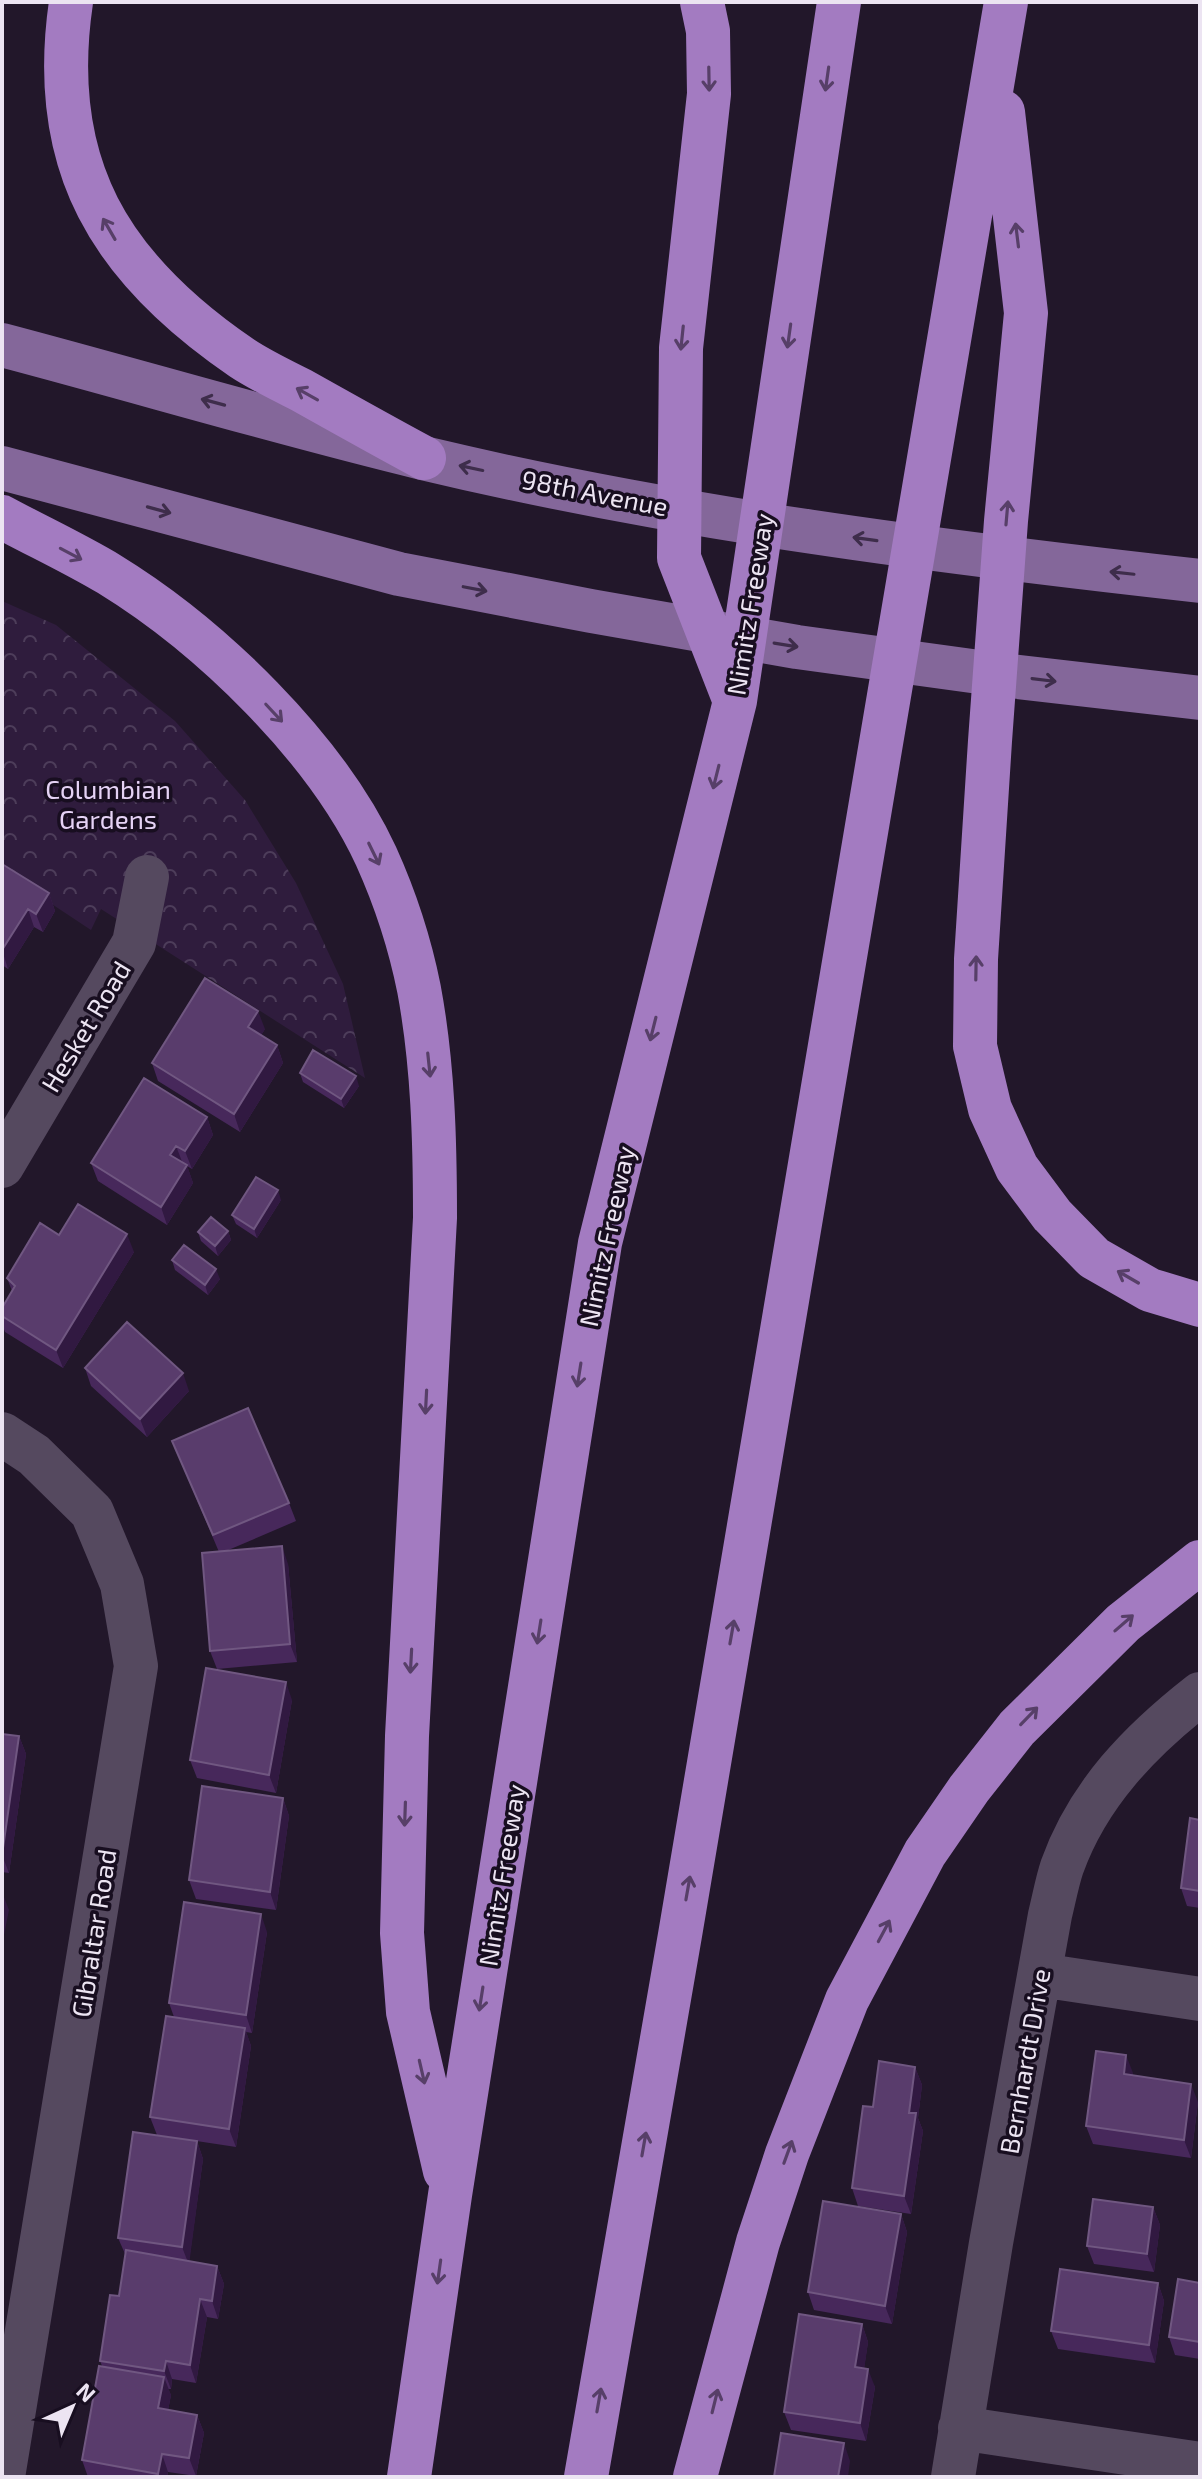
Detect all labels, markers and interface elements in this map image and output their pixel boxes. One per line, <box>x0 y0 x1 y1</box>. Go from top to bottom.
one-way arrow <box>701 65 717 92</box>
one-way arrow <box>819 66 834 91</box>
one-way arrow <box>101 218 117 241</box>
one-way arrow <box>1010 223 1025 249</box>
one-way arrow <box>781 323 796 348</box>
one-way arrow <box>674 324 689 351</box>
one-way arrow <box>295 385 319 401</box>
one-way arrow <box>201 393 227 408</box>
one-way arrow <box>459 460 484 475</box>
street label: 98th Avenue <box>519 463 671 521</box>
one-way arrow <box>999 500 1014 527</box>
one-way arrow <box>145 503 171 518</box>
street label: Nimitz Freeway <box>719 511 779 697</box>
one-way arrow <box>853 531 878 546</box>
one-way arrow <box>58 546 82 562</box>
one-way arrow <box>1110 565 1136 580</box>
one-way arrow <box>462 582 488 597</box>
one-way arrow <box>773 638 799 653</box>
one-way arrow <box>1030 672 1057 687</box>
one-way arrow <box>265 703 284 723</box>
one-way arrow <box>707 763 722 789</box>
park label: Columbian Gardens <box>45 773 171 834</box>
one-way arrow <box>367 842 382 866</box>
street label: Hesket Road <box>34 955 136 1097</box>
one-way arrow <box>969 955 984 982</box>
one-way arrow <box>645 1016 660 1042</box>
one-way arrow <box>422 1051 437 1078</box>
street label: Nimitz Freeway <box>572 1143 640 1329</box>
one-way arrow <box>1116 1269 1140 1284</box>
one-way arrow <box>571 1362 586 1387</box>
one-way arrow <box>418 1388 433 1414</box>
one-way arrow <box>1114 1614 1134 1632</box>
one-way arrow <box>531 1619 546 1644</box>
one-way arrow <box>725 1619 740 1645</box>
one-way arrow <box>403 1647 418 1674</box>
one-way arrow <box>1019 1706 1038 1726</box>
street label: Nimitz Freeway <box>471 1782 531 1968</box>
one-way arrow <box>397 1800 412 1827</box>
street label: Gibraltar Road <box>64 1847 122 2019</box>
one-way arrow <box>682 1876 697 1901</box>
one-way arrow <box>876 1920 892 1943</box>
street label: Bernhardt Drive <box>992 1966 1056 2156</box>
one-way arrow <box>473 1986 488 2012</box>
one-way arrow <box>415 2059 430 2085</box>
one-way arrow <box>637 2132 652 2157</box>
one-way arrow <box>781 2140 796 2165</box>
one-way arrow <box>431 2259 446 2284</box>
north arrow <box>32 2367 112 2447</box>
text: N <box>72 2377 101 2407</box>
one-way arrow <box>592 2388 607 2413</box>
one-way arrow <box>708 2389 723 2415</box>

